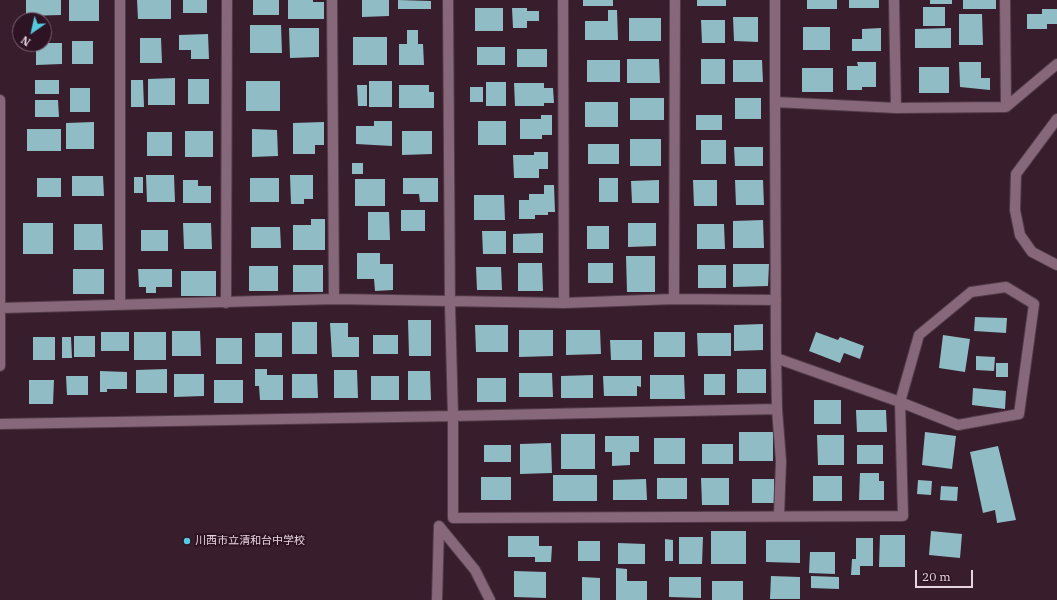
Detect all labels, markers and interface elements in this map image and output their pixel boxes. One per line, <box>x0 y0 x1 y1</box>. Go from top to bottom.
north arrow <box>12 12 52 52</box>
text: N <box>18 33 33 49</box>
place label: 川西市立清和台中学校 <box>195 534 305 548</box>
marker: 川西市立清和台中学校 <box>182 536 192 546</box>
scale bar <box>917 562 975 588</box>
text: 20 m <box>922 569 951 584</box>

